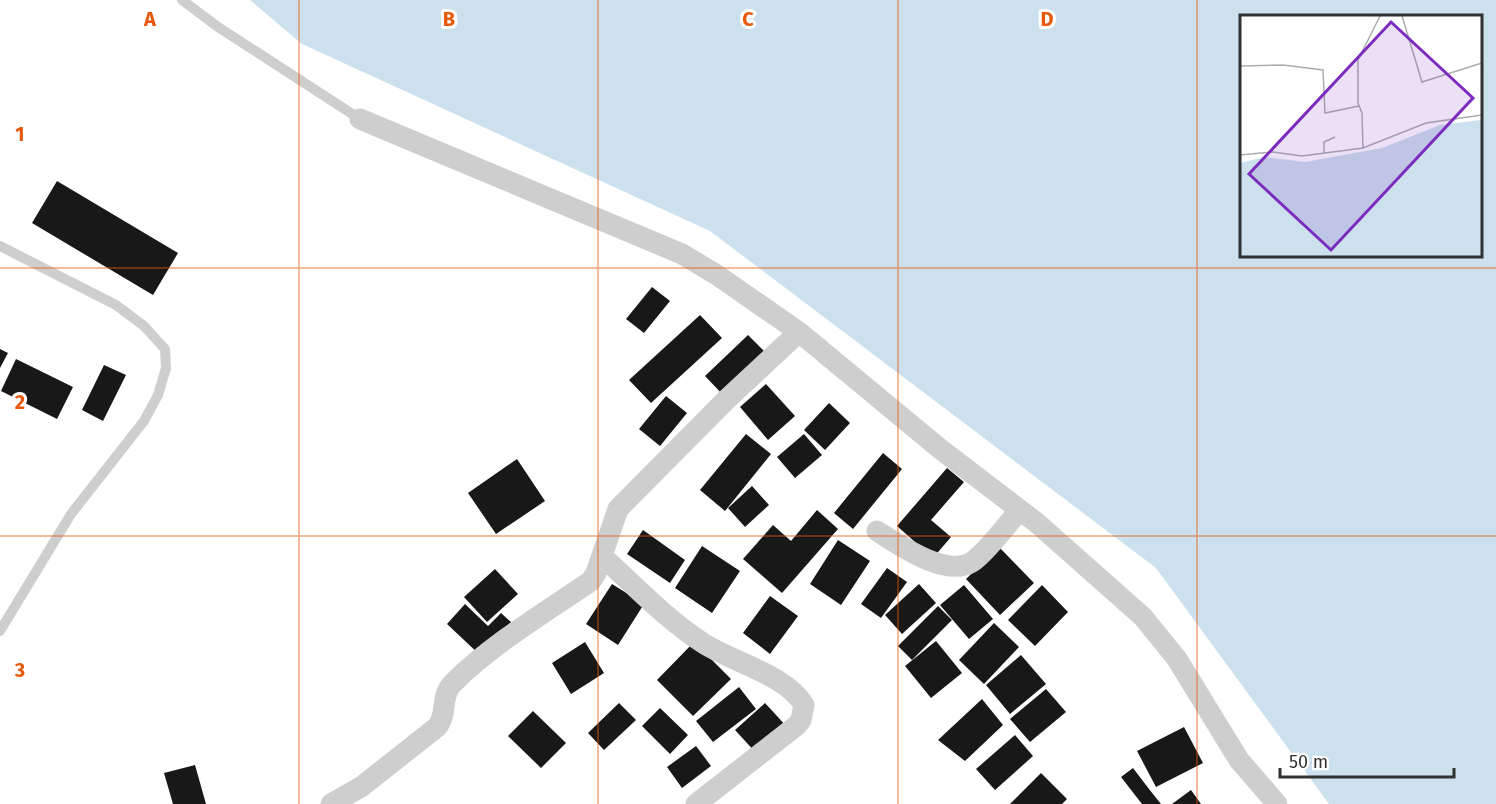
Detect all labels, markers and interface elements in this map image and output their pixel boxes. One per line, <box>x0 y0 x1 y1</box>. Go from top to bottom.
text: A <box>143 7 157 31</box>
text: B <box>443 7 455 31</box>
text: C <box>742 7 754 31</box>
text: D <box>1040 7 1054 31</box>
inset map <box>1240 15 1481 256</box>
text: 1 <box>15 122 25 146</box>
text: 2 <box>15 390 25 414</box>
text: 3 <box>14 658 25 682</box>
scale bar <box>1280 741 1454 779</box>
text: 50 m <box>1289 751 1328 773</box>

